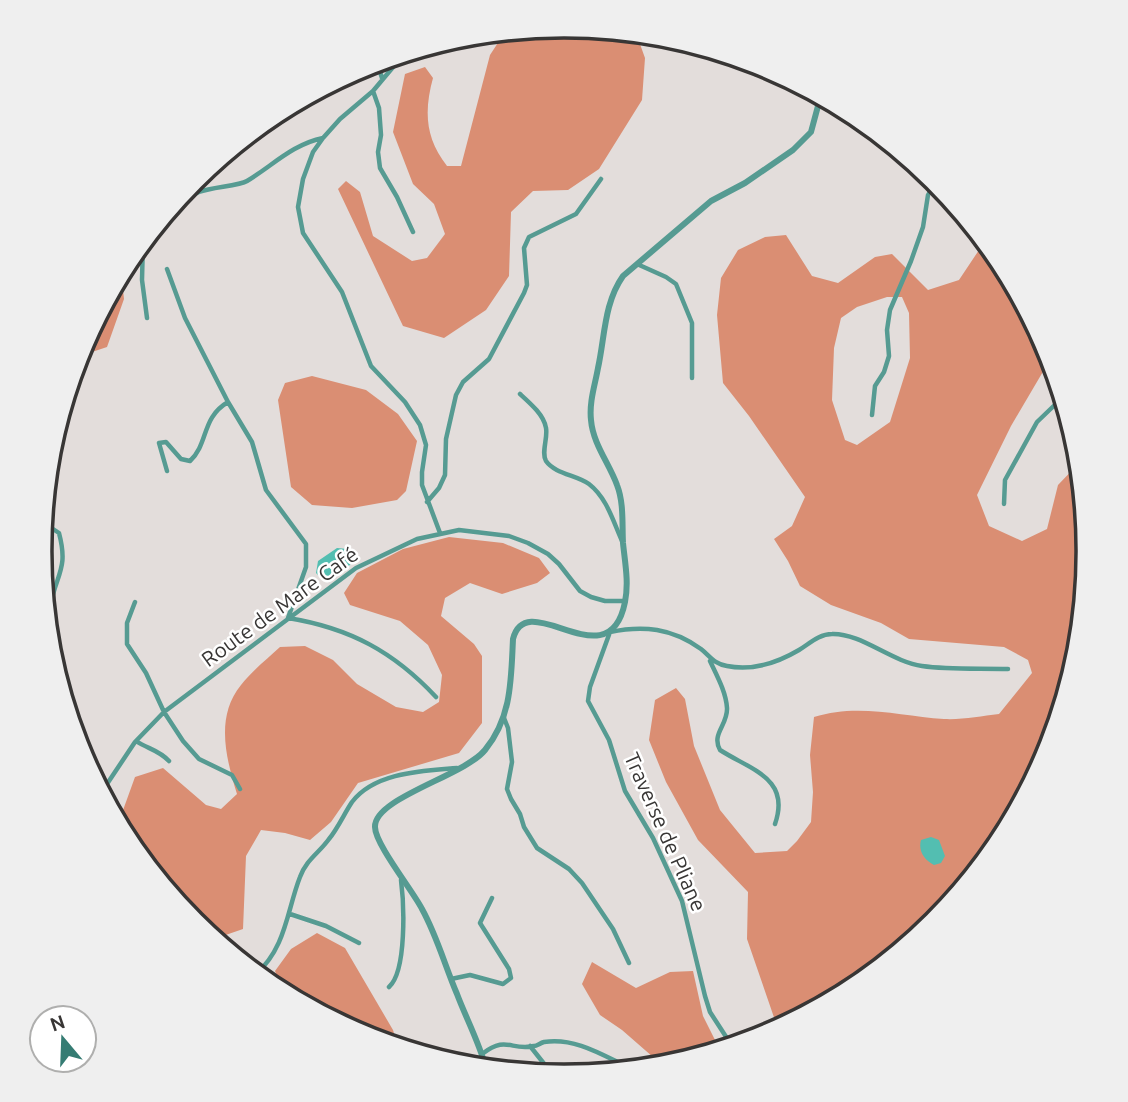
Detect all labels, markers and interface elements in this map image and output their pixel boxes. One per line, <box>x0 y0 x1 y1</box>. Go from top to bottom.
street label: Route de Mare Café <box>197 541 362 671</box>
street label: Traverse de Pliane <box>620 749 712 915</box>
north arrow <box>28 1004 98 1074</box>
text: N <box>47 1010 68 1036</box>

